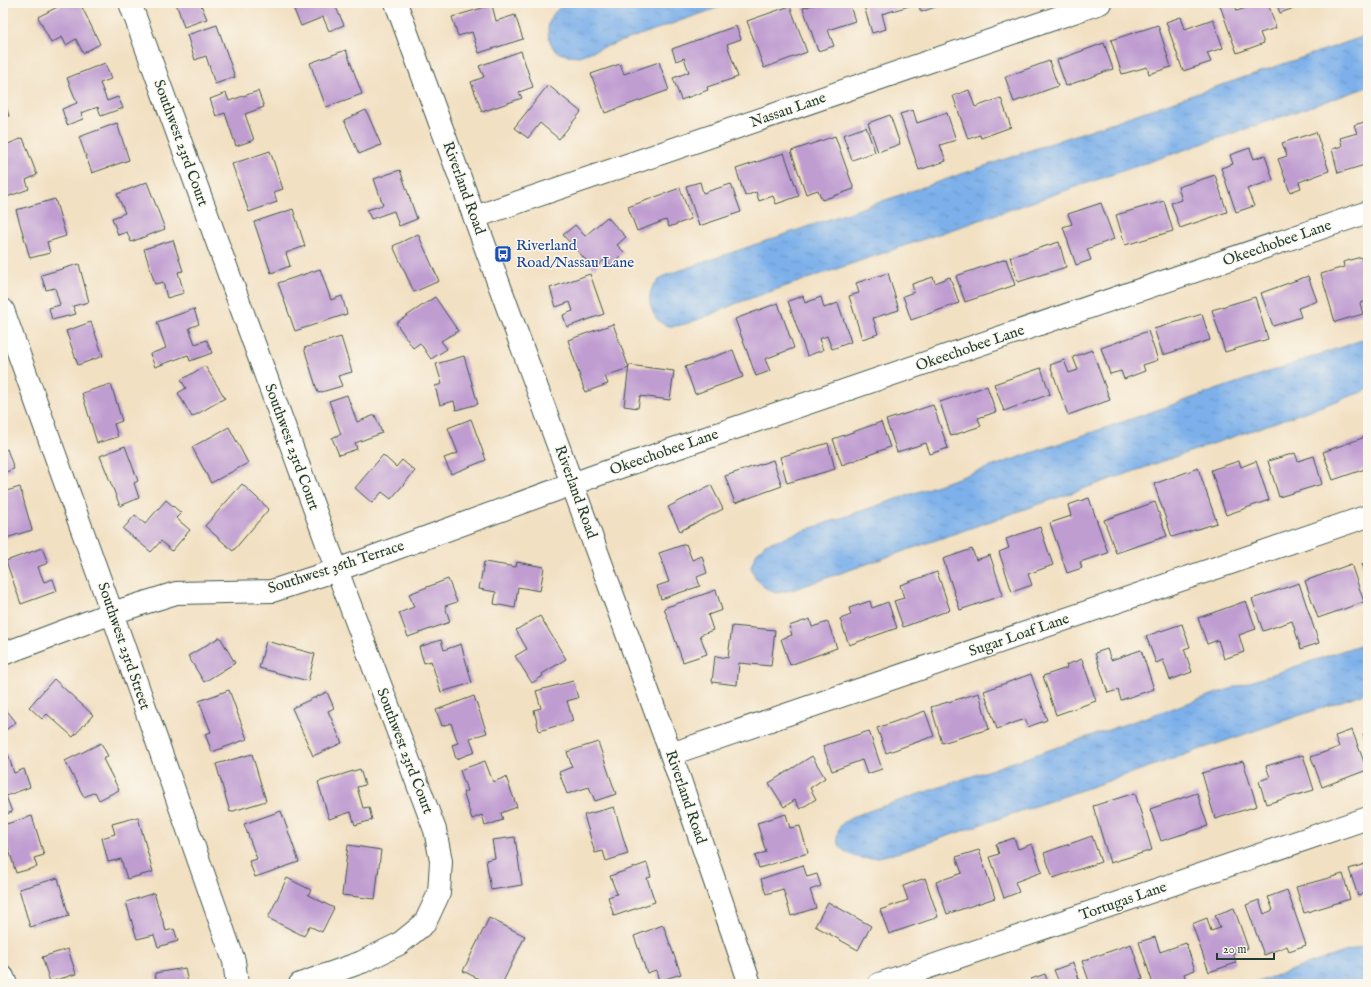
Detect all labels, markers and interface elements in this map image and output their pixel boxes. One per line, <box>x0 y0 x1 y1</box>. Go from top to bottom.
street label: Southwest 23rd Court <box>149 77 213 209</box>
street label: Nassau Lane <box>747 88 829 132</box>
street label: Riverland Road <box>438 139 490 238</box>
street label: Okeechobee Lane <box>1220 215 1334 270</box>
place label: Riverland Road/Nassau Lane <box>516 236 634 272</box>
bus stop icon: Riverland Road/Nassau Lane <box>493 244 513 264</box>
street label: Okeechobee Lane <box>913 320 1027 375</box>
street label: Southwest 23rd Court <box>260 381 324 513</box>
street label: Okeechobee Lane <box>607 424 721 479</box>
street label: Riverland Road <box>550 443 602 542</box>
street label: Southwest 36th Terrace <box>265 536 407 598</box>
street label: Southwest 23rd Street <box>93 580 155 712</box>
street label: Sugar Loaf Lane <box>966 609 1072 661</box>
street label: Southwest 23rd Court <box>372 685 438 817</box>
street label: Riverland Road <box>661 748 711 847</box>
street label: Tortugas Lane <box>1077 877 1169 925</box>
scale bar <box>1217 935 1274 961</box>
text: 20 m <box>1223 942 1246 957</box>

